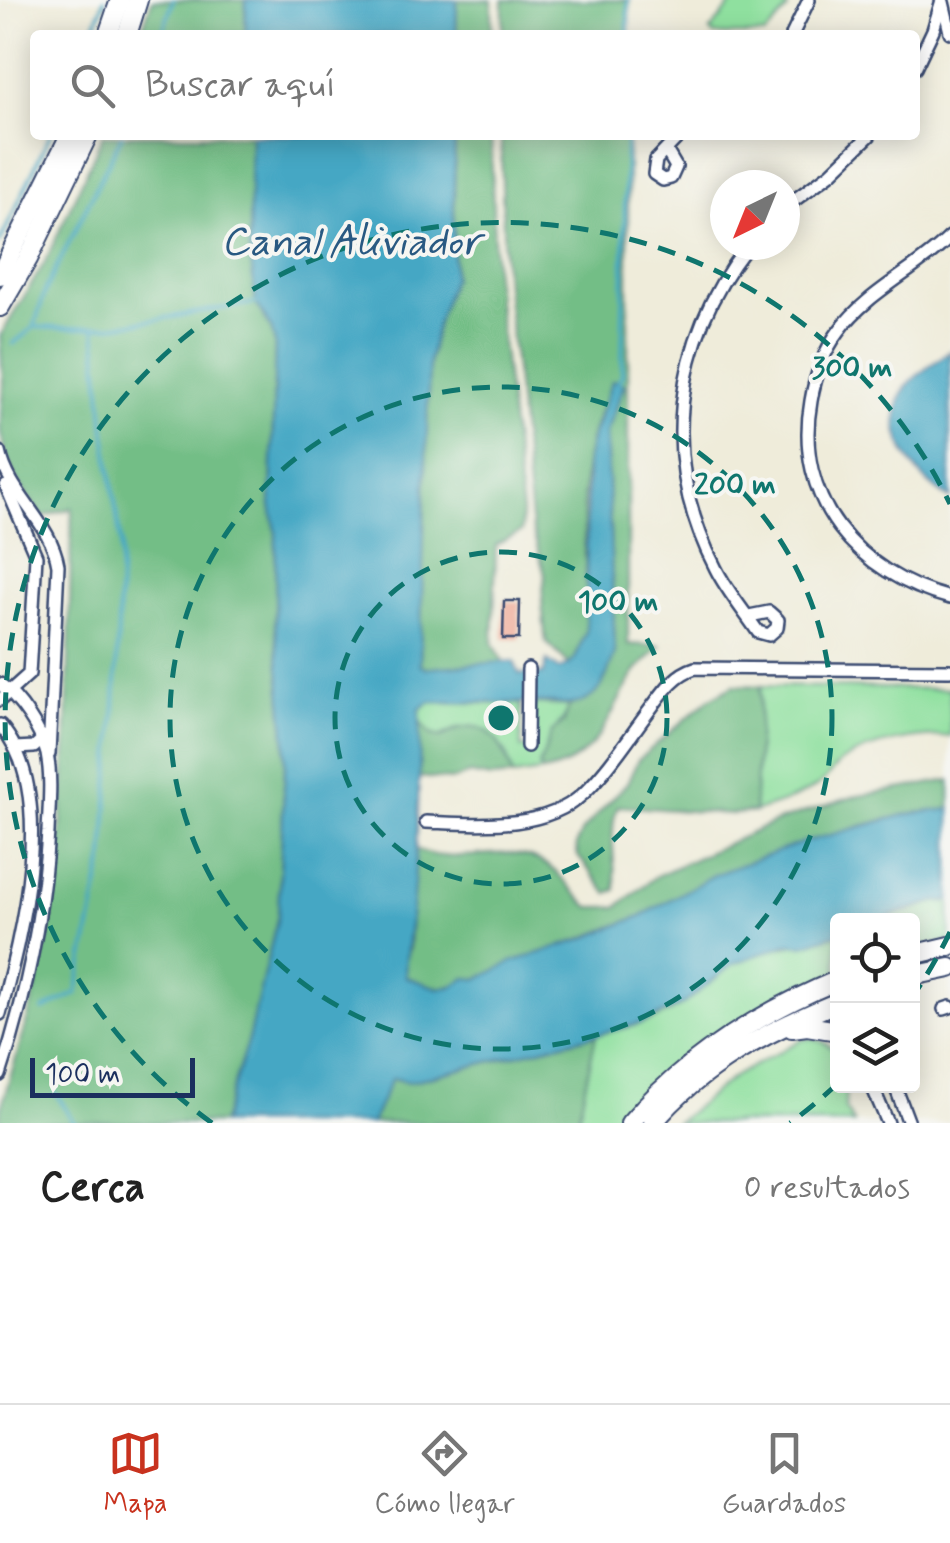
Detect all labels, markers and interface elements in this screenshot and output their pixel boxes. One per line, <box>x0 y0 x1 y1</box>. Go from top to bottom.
search box <box>30 30 920 140</box>
icon: search <box>65 58 120 113</box>
text: Buscar aquí <box>145 61 336 110</box>
north arrow <box>710 170 800 260</box>
water label: Canal Aliviador <box>221 217 486 269</box>
text: 300 m <box>812 349 892 388</box>
text: 200 m <box>694 466 776 505</box>
text: 100 m <box>578 583 658 622</box>
centre of rings <box>483 700 519 736</box>
map controls <box>830 913 920 1093</box>
button: locate <box>830 913 920 1003</box>
button: layers <box>830 1003 920 1093</box>
scale bar <box>30 1053 195 1098</box>
text: 100 m <box>45 1057 120 1094</box>
text: Cerca <box>40 1161 145 1216</box>
text: 0 resultados <box>744 1167 910 1209</box>
tab: Mapa <box>104 1426 167 1523</box>
tab: Cómo llegar <box>375 1426 515 1523</box>
tab: Guardados <box>722 1426 846 1523</box>

